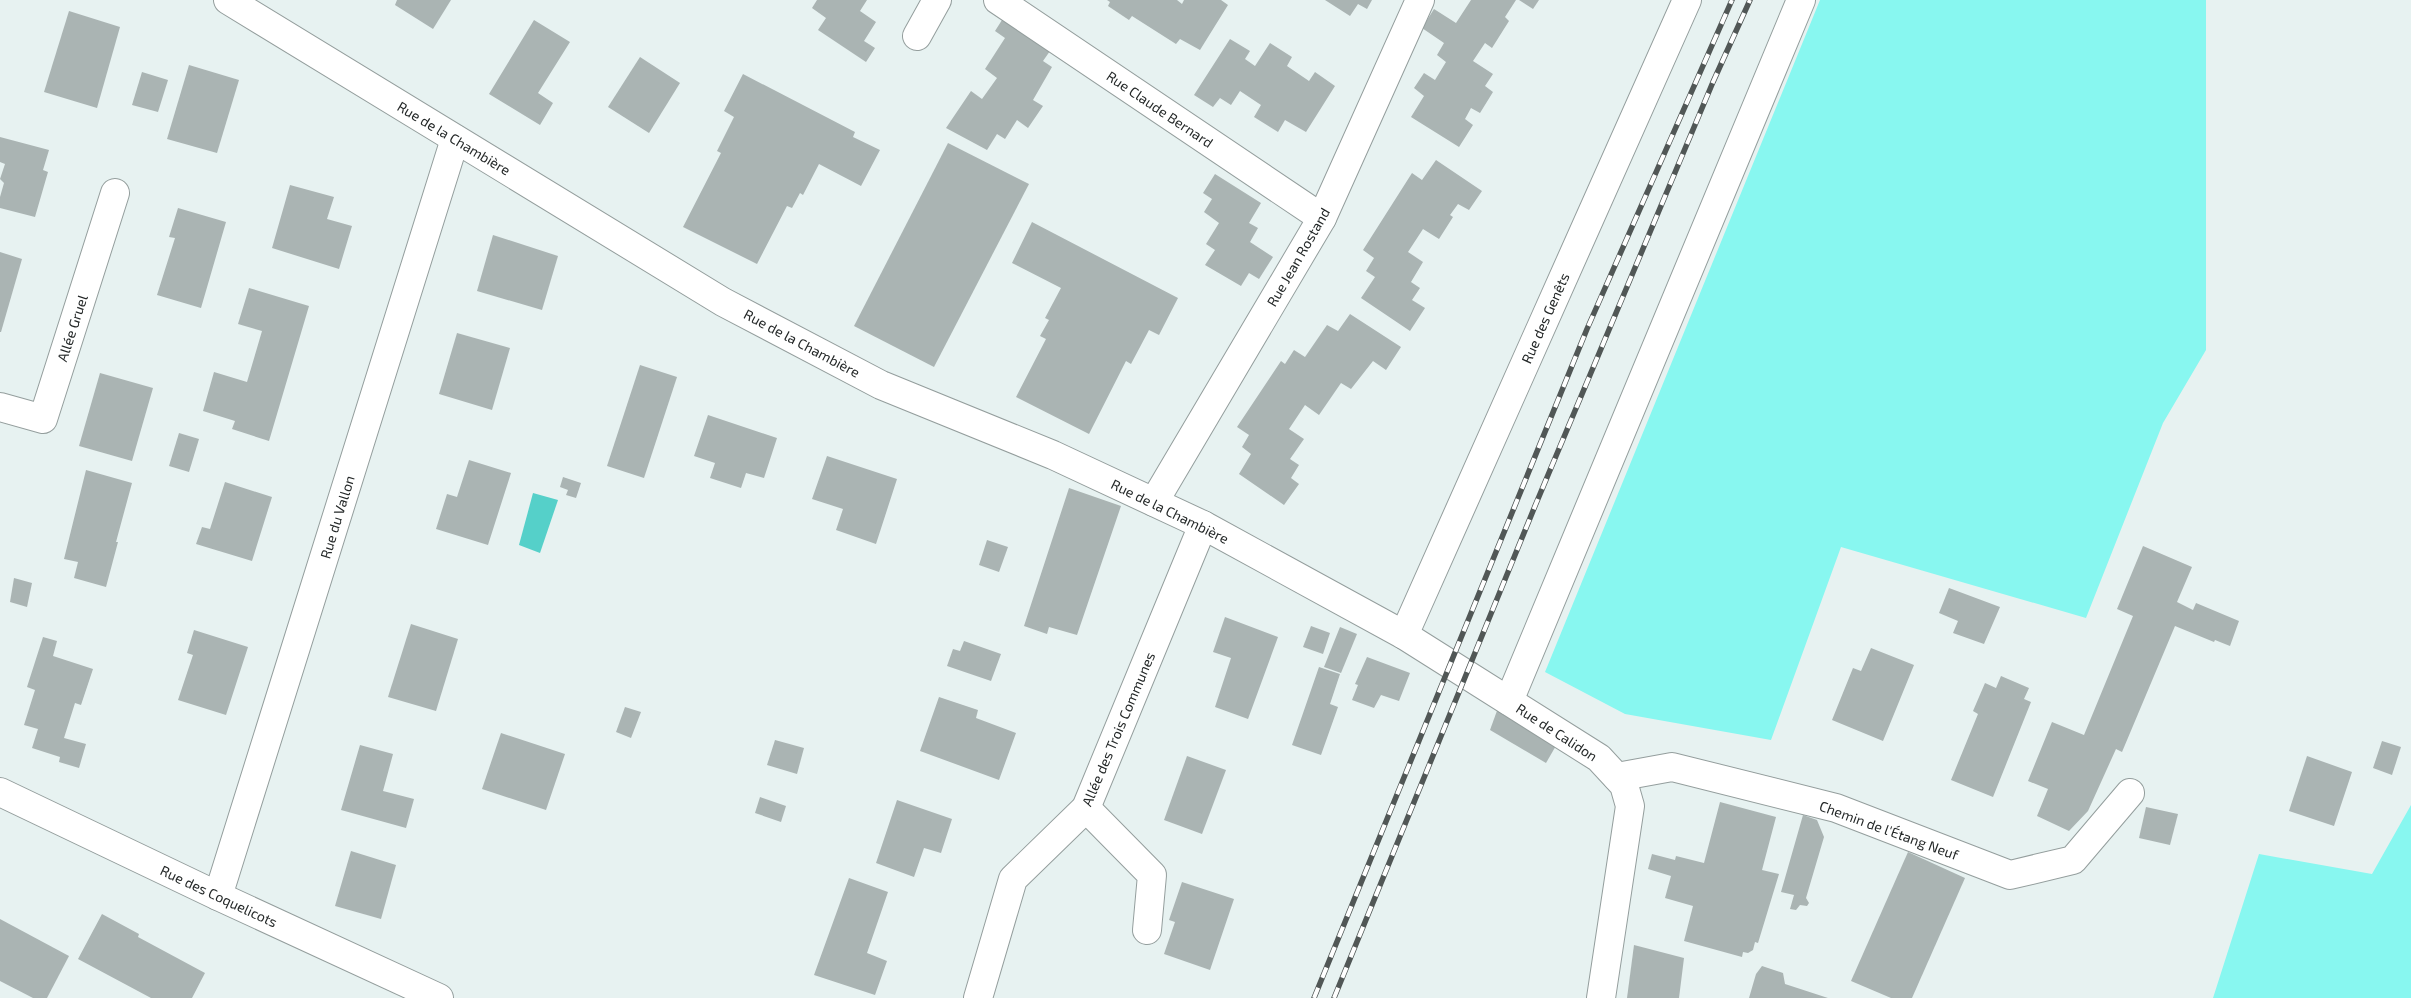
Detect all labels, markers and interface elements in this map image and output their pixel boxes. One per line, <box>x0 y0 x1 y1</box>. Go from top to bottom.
street label: Rue Claude Bernard <box>1103 67 1217 151</box>
street label: Rue de la Chambière <box>394 98 514 178</box>
street label: Rue Jean Rostand <box>1263 205 1333 309</box>
street label: Rue des Genêts <box>1517 270 1573 366</box>
street label: Allée Gruel <box>53 292 91 364</box>
street label: Rue de la Chambière <box>741 305 863 381</box>
street label: Rue du Vallon <box>316 473 358 561</box>
street label: Rue de la Chambière <box>1108 475 1232 547</box>
street label: Allée des Trois Communes <box>1078 649 1158 809</box>
street label: Rue de Calidon <box>1513 699 1601 765</box>
street label: Chemin de l'Étang Neuf <box>1817 797 1961 863</box>
street label: Rue des Coquelicots <box>158 861 280 931</box>

